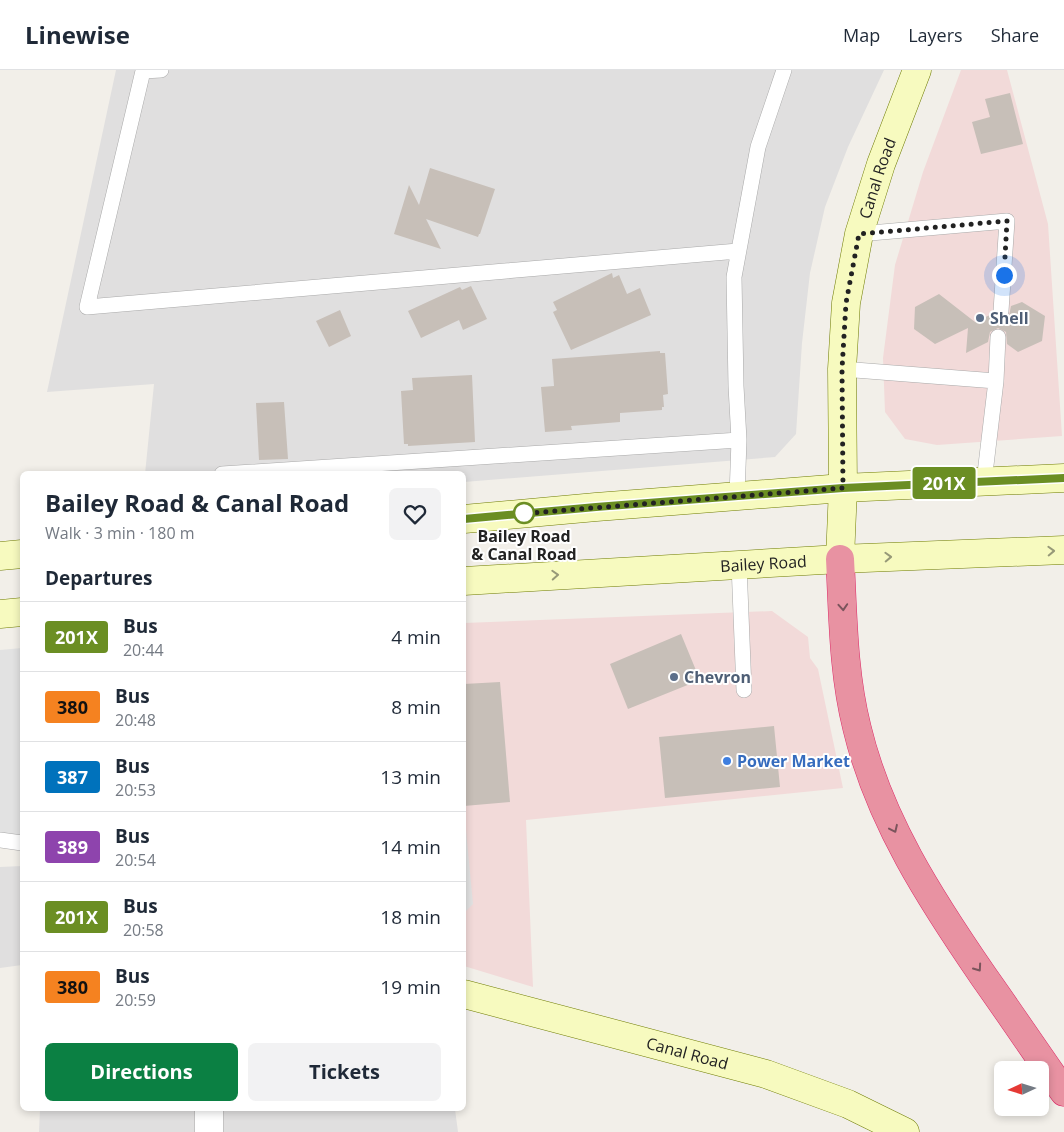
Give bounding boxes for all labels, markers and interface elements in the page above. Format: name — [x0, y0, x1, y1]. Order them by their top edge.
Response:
text: Linewise — [25, 18, 130, 51]
text: Map — [843, 23, 880, 47]
text: Layers — [908, 23, 963, 47]
text: Share — [991, 23, 1039, 47]
street label: Canal Road — [853, 135, 901, 221]
your location — [992, 263, 1017, 288]
place label: Shell — [990, 307, 1029, 329]
marker: Shell — [974, 312, 986, 324]
line badge: 201X — [909, 467, 979, 499]
text: 201X — [923, 471, 965, 495]
text: Bailey Road & Canal Road — [45, 486, 349, 519]
button: heart — [389, 488, 441, 540]
marker: Bailey Road & Canal Road — [513, 502, 535, 524]
text: Walk · 3 min · 180 m — [45, 522, 195, 544]
place label: Bailey Road & Canal Road — [471, 525, 577, 565]
one-way arrow — [1047, 545, 1055, 556]
street label: Bailey Road — [720, 550, 807, 577]
one-way arrow — [885, 551, 893, 562]
text: Departures — [45, 565, 152, 591]
one-way arrow — [551, 570, 559, 581]
one-way arrow — [837, 604, 848, 612]
text: Bus — [123, 613, 158, 639]
text: 4 min — [391, 624, 441, 650]
text: 201X — [55, 625, 98, 649]
text: 20:44 — [123, 639, 164, 661]
place label: Chevron — [684, 666, 751, 688]
marker: Chevron — [668, 671, 680, 683]
text: Bus — [115, 683, 150, 709]
text: 8 min — [391, 694, 441, 720]
text: 380 — [57, 695, 88, 719]
text: 20:48 — [115, 709, 156, 731]
place label: Power Market — [737, 750, 850, 772]
text: Bus — [115, 753, 150, 779]
marker: Power Market — [721, 755, 733, 767]
text: 13 min — [380, 764, 441, 790]
text: 387 — [57, 765, 88, 789]
text: 20:53 — [115, 779, 156, 801]
text: Bus — [115, 823, 150, 849]
one-way arrow — [888, 824, 898, 833]
text: 14 min — [380, 834, 441, 860]
text: 389 — [57, 835, 88, 859]
text: 20:54 — [115, 849, 156, 871]
text: Bus — [123, 893, 158, 919]
text: 18 min — [380, 904, 441, 930]
text: 201X — [55, 905, 98, 929]
text: 20:58 — [123, 919, 164, 941]
one-way arrow — [972, 962, 981, 971]
text: Bus — [115, 963, 150, 989]
text: 19 min — [380, 974, 441, 1000]
text: 380 — [57, 975, 88, 999]
text: 20:59 — [115, 989, 156, 1011]
street label: Canal Road — [644, 1032, 731, 1075]
button: Directions — [45, 1043, 238, 1101]
button: Tickets — [248, 1043, 441, 1101]
north arrow — [994, 1061, 1049, 1116]
map controls — [994, 1061, 1049, 1116]

